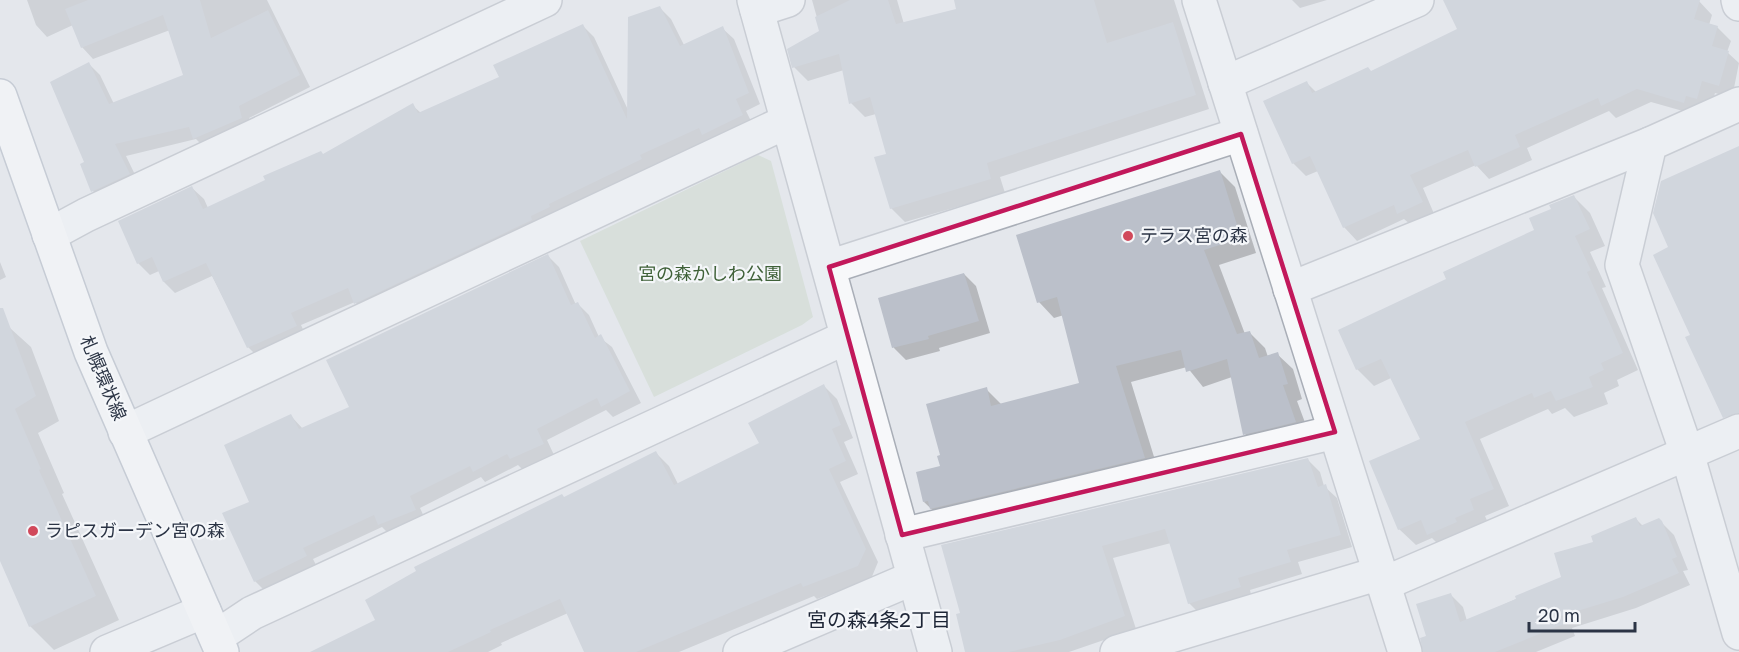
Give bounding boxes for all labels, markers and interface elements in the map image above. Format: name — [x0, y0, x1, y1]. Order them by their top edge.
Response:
place label: テラス宮の森 — [1140, 224, 1248, 246]
marker: テラス宮の森 — [1121, 229, 1135, 243]
park label: 宮の森かしわ公園 — [638, 262, 782, 284]
street label: 札幌環状線 — [76, 332, 132, 423]
place label: ラピスガーデン宮の森 — [45, 519, 225, 541]
marker: ラピスガーデン宮の森 — [26, 524, 40, 538]
scale bar — [1529, 595, 1636, 633]
text: 20 m — [1538, 604, 1580, 626]
district label: 宮の森4条2丁目 — [807, 607, 951, 631]

